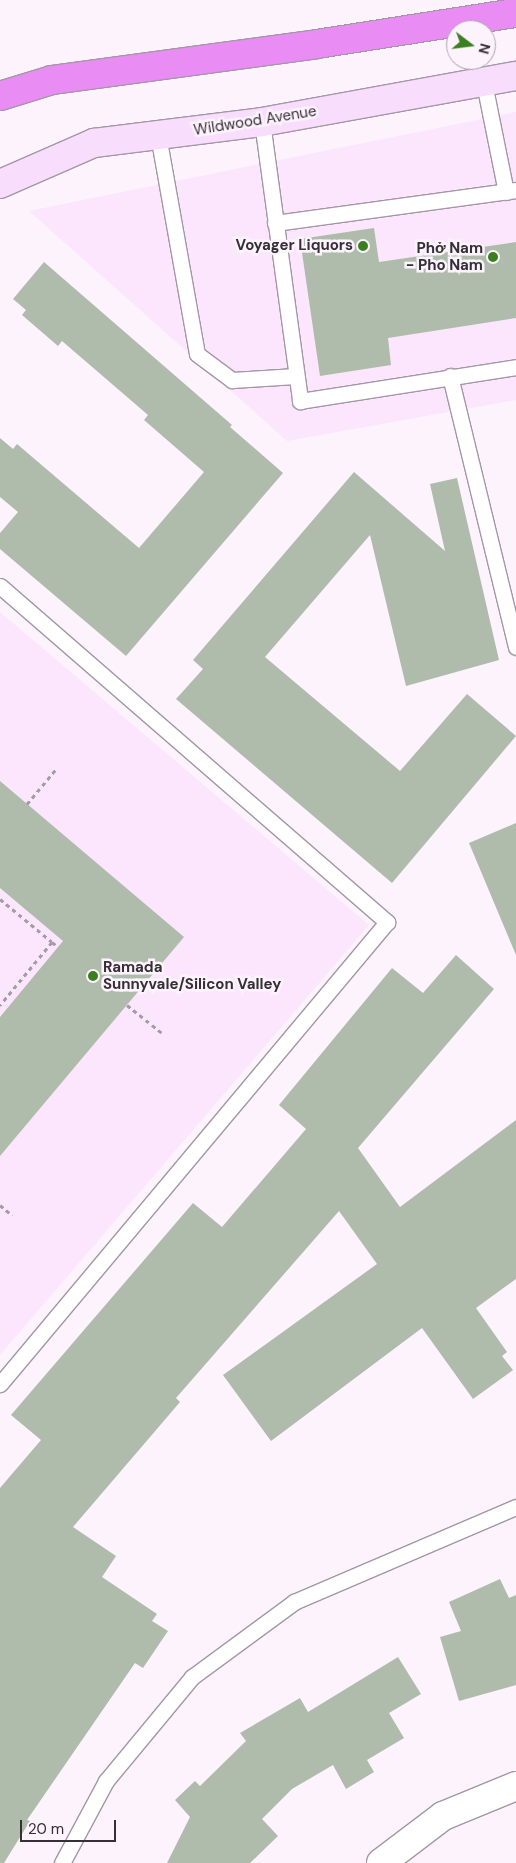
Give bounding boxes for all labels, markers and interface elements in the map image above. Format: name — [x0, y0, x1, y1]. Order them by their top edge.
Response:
north arrow — [446, 20, 496, 70]
text: N — [475, 41, 495, 56]
street label: Wildwood Avenue — [192, 102, 318, 140]
place label: Voyager Liquors — [235, 237, 353, 255]
place label: Phở Nam - Pho Nam — [406, 239, 483, 274]
marker: Voyager Liquors — [357, 240, 369, 252]
marker: Phở Nam - Pho Nam — [487, 251, 499, 263]
place label: Ramada Sunnyvale/Silicon Valley — [103, 958, 281, 993]
marker: Ramada Sunnyvale/Silicon Valley — [87, 970, 99, 982]
scale bar — [22, 1810, 119, 1842]
text: 20 m — [28, 1819, 64, 1839]

